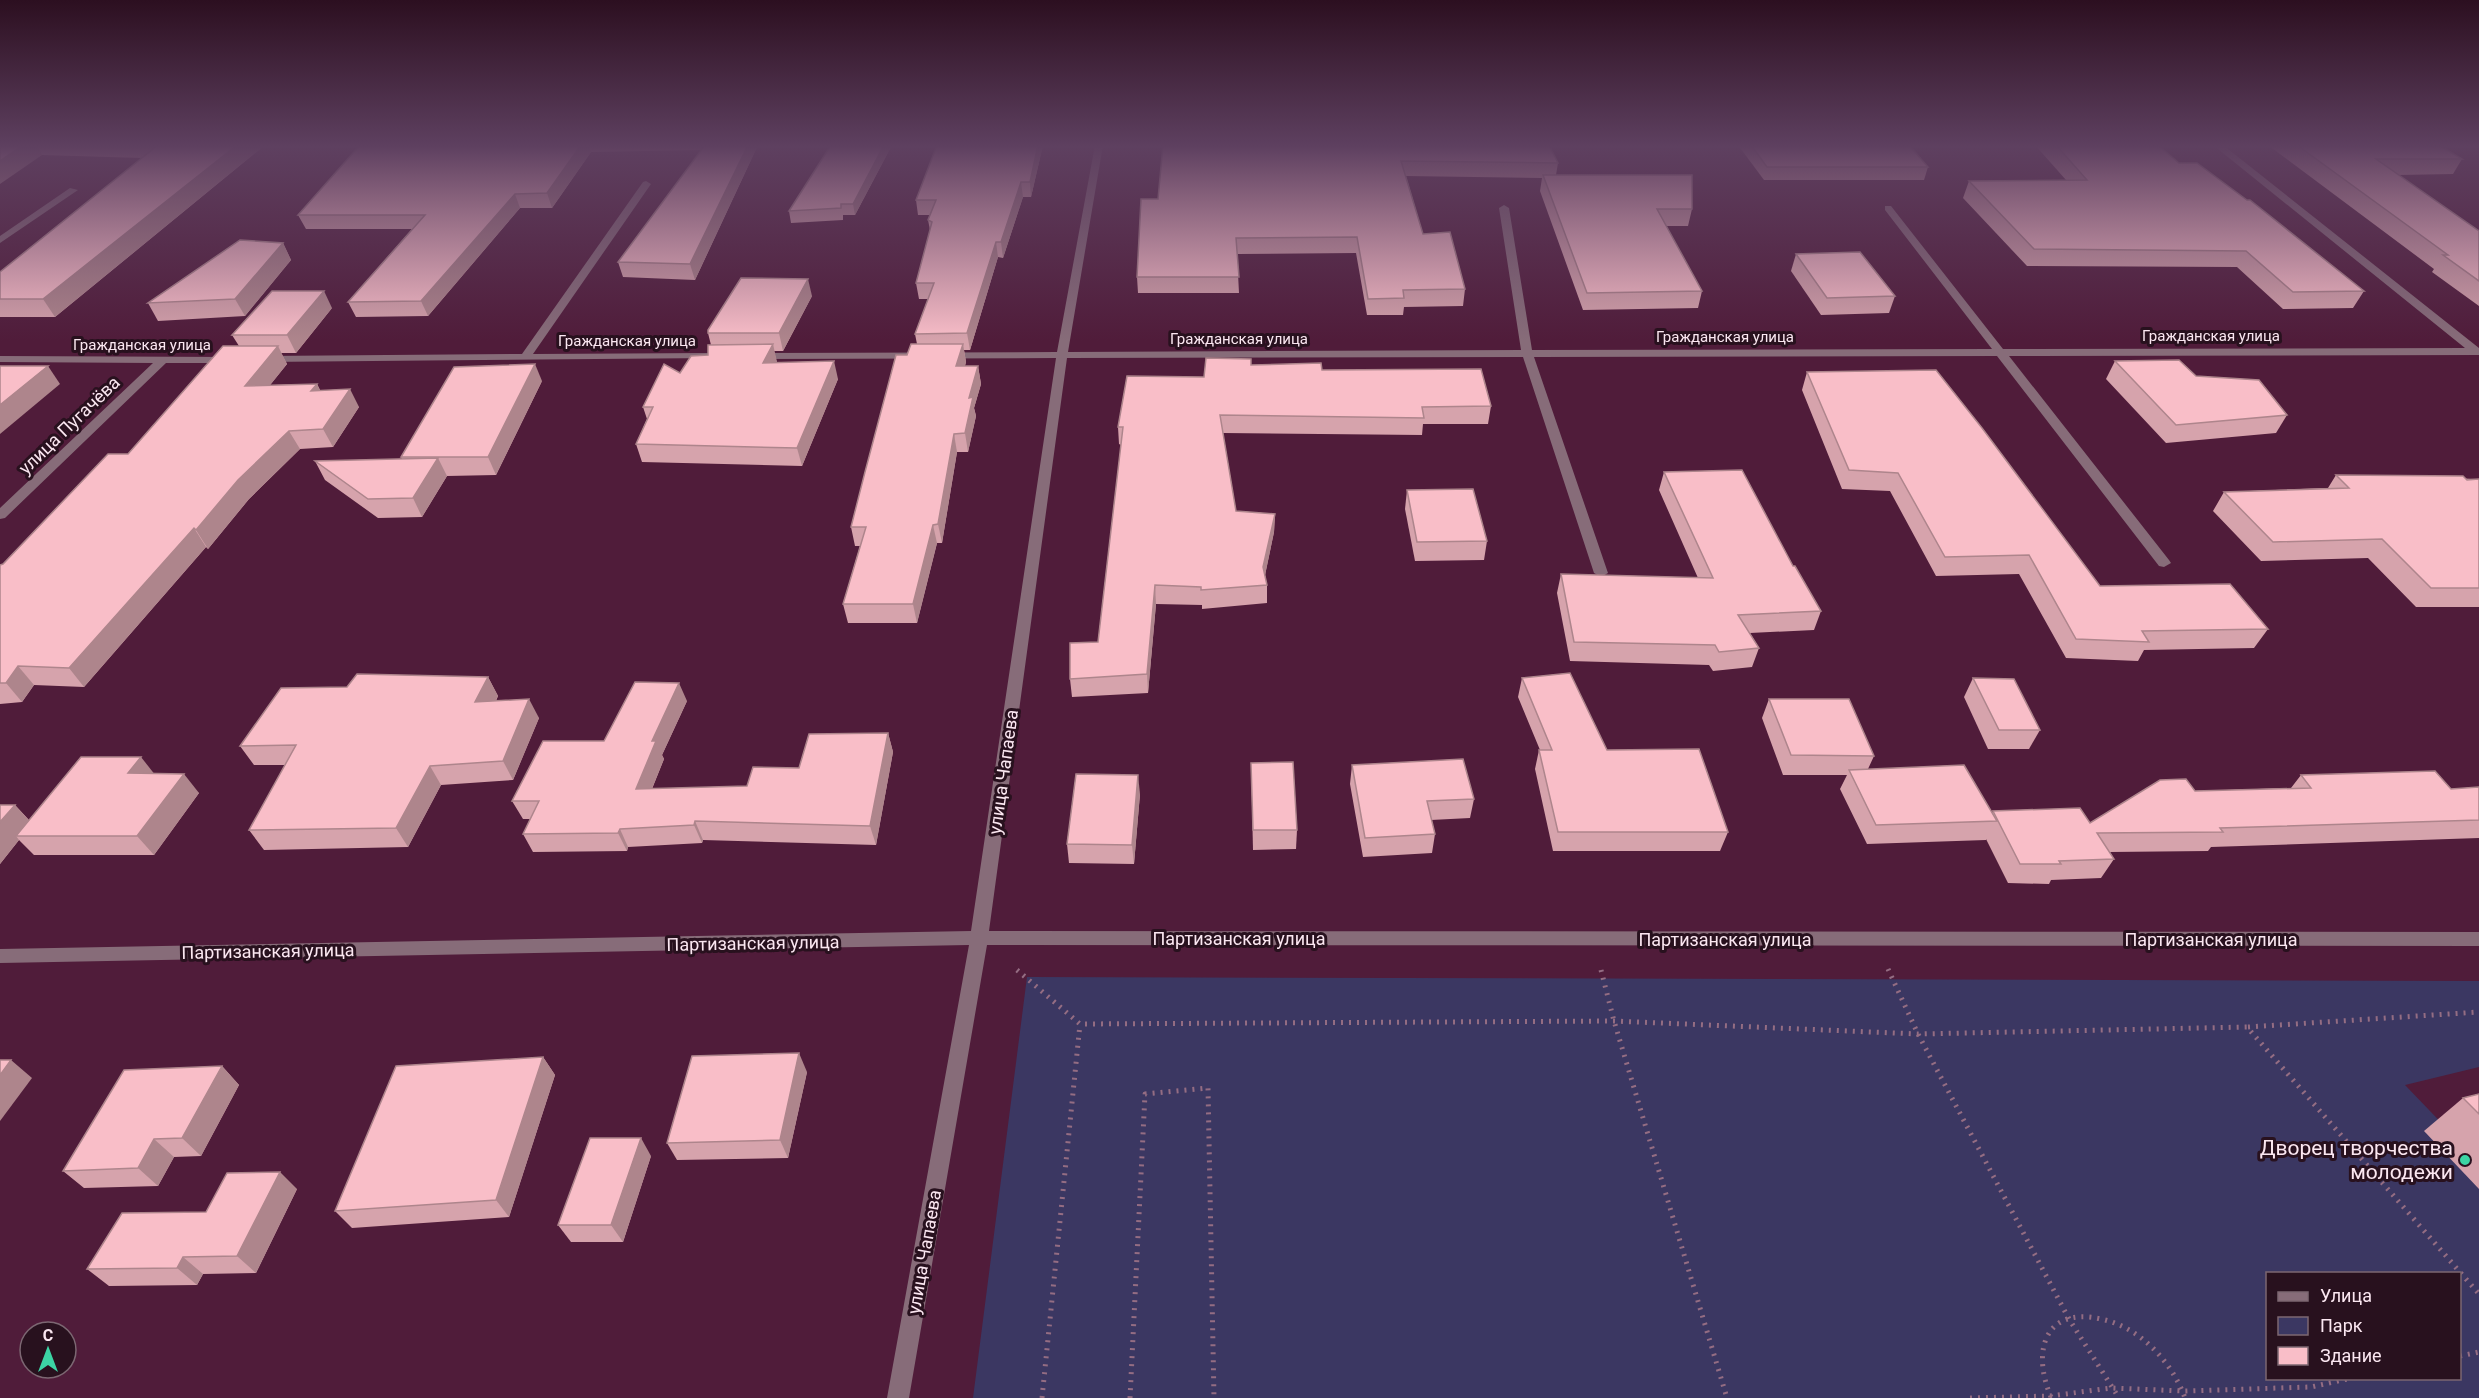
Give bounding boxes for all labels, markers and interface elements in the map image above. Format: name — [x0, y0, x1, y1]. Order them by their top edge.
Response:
street label: Гражданская улица — [2142, 327, 2280, 345]
street label: Гражданская улица — [1656, 328, 1794, 346]
street label: Гражданская улица — [1170, 330, 1308, 348]
street label: Гражданская улица — [558, 332, 696, 350]
street label: Гражданская улица — [73, 336, 211, 354]
street label: улица Пугачёва — [14, 372, 124, 478]
street label: улица Чапаева — [984, 708, 1022, 836]
street label: Партизанская улица — [1152, 928, 1326, 949]
street label: Партизанская улица — [1638, 929, 1812, 950]
street label: Партизанская улица — [2124, 929, 2298, 950]
street label: Партизанская улица — [666, 931, 840, 955]
street label: Партизанская улица — [181, 939, 355, 963]
place label: Дворец творчества молодежи — [2260, 1136, 2453, 1184]
marker: Дворец творчества молодежи — [2458, 1153, 2472, 1167]
street label: улица Чапаева — [903, 1188, 945, 1316]
legend — [2266, 1272, 2461, 1380]
text: Улица — [2320, 1285, 2372, 1306]
text: Парк — [2320, 1315, 2363, 1336]
north arrow — [18, 1320, 78, 1380]
text: С — [43, 1326, 53, 1345]
text: Здание — [2320, 1345, 2382, 1366]

